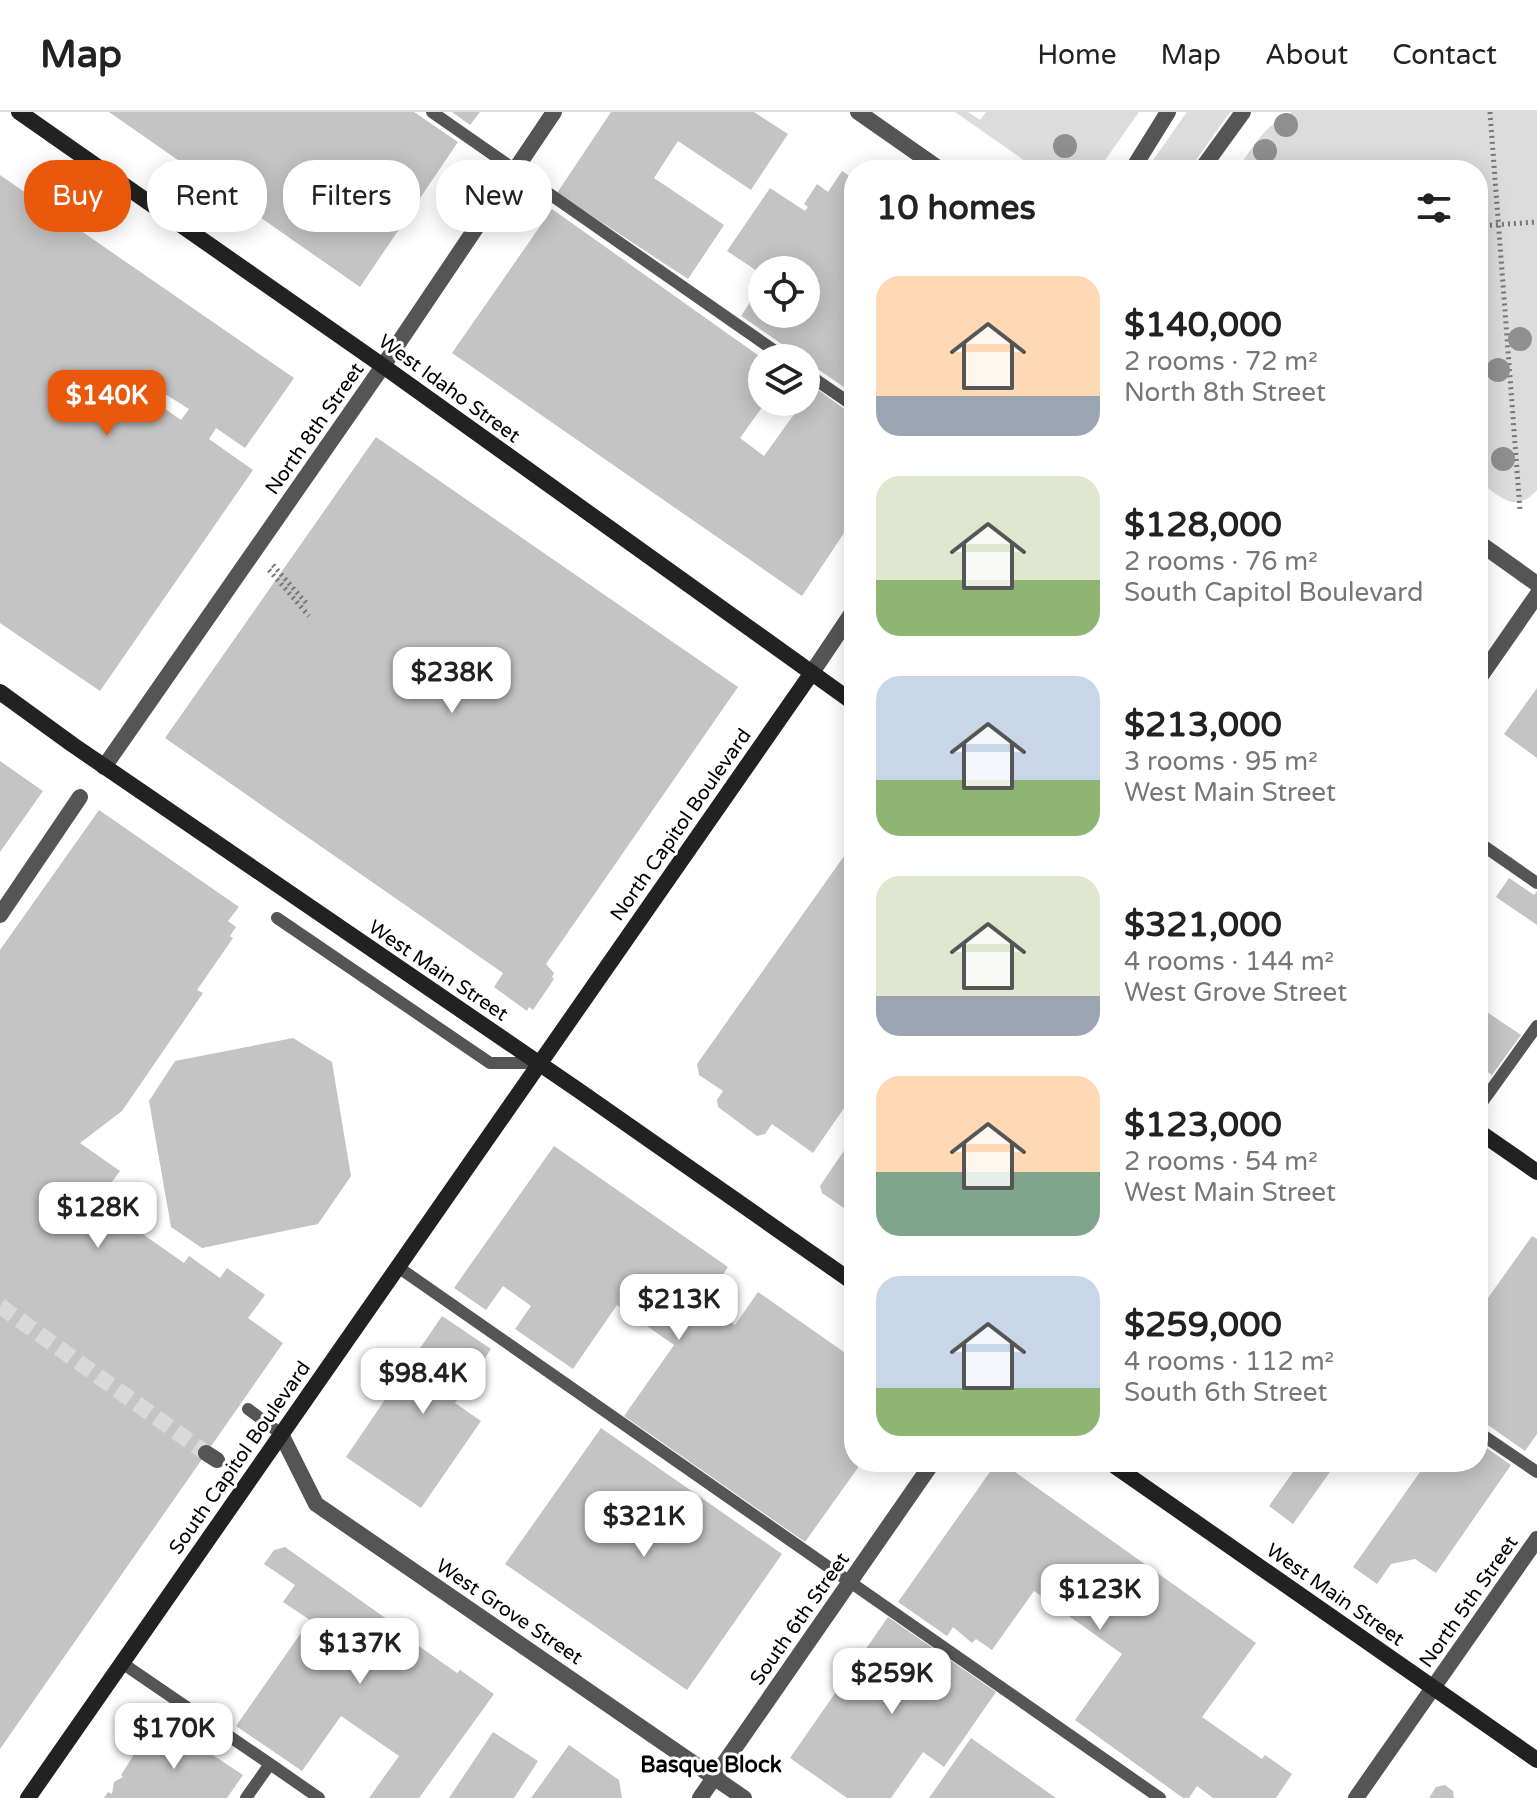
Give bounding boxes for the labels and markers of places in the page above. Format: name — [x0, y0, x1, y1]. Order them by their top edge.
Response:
pin: $140K — [51, 370, 163, 438]
pin: $238K — [396, 647, 508, 715]
pin: $128K — [42, 1182, 154, 1250]
pin: $213K — [623, 1274, 735, 1342]
pin: $98.4K — [358, 1348, 488, 1416]
pin: $321K — [588, 1491, 700, 1559]
pin: $123K — [1044, 1564, 1156, 1632]
pin: $137K — [304, 1618, 416, 1686]
pin: $259K — [836, 1648, 948, 1716]
pin: $170K — [118, 1703, 230, 1771]

